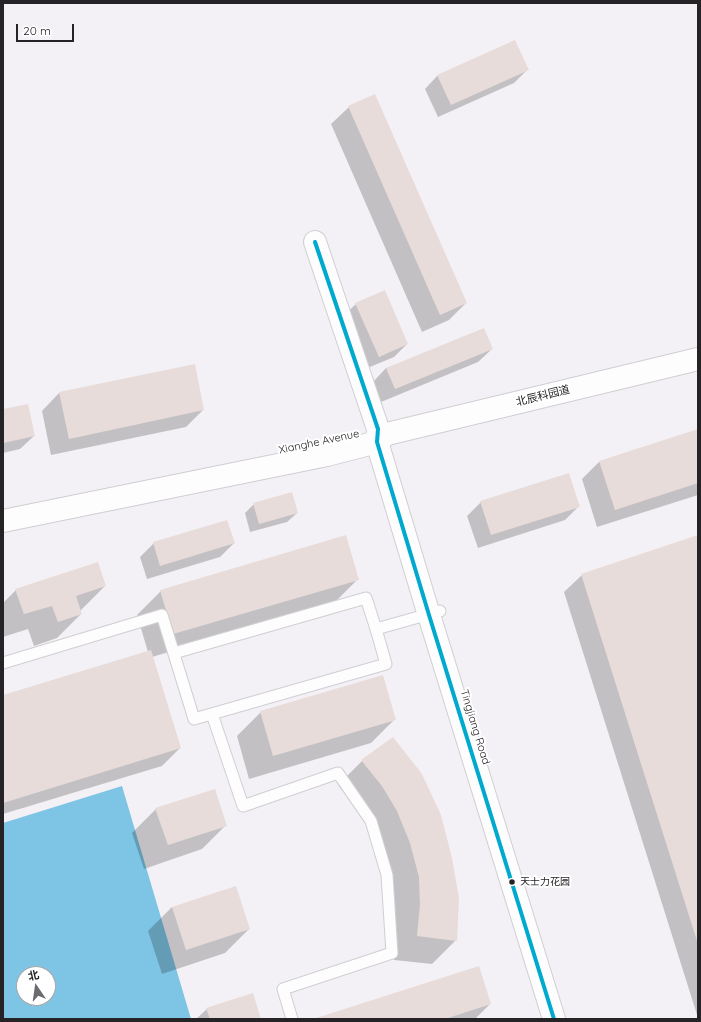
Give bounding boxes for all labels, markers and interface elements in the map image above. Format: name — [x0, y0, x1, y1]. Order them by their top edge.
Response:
scale bar — [18, 16, 76, 42]
text: 20 m — [23, 23, 51, 38]
street label: 北辰科园道 — [515, 383, 571, 409]
street label: Xianghe Avenue — [278, 427, 360, 457]
street label: Tingjiang Road — [457, 688, 493, 766]
place label: 天士力花园 — [520, 876, 570, 888]
marker: 天士力花园 — [507, 877, 517, 887]
north arrow — [16, 966, 56, 1006]
text: 北 — [27, 967, 40, 983]

